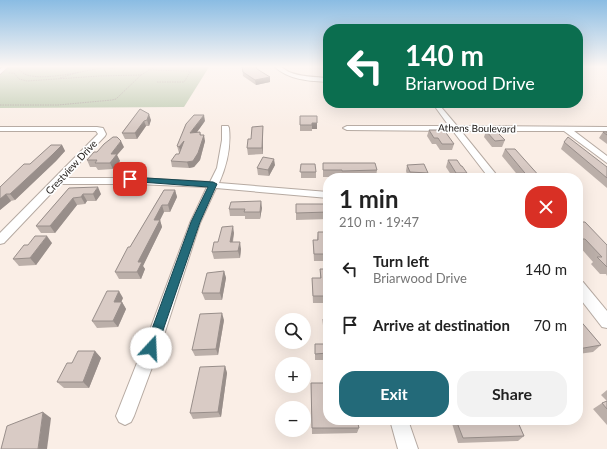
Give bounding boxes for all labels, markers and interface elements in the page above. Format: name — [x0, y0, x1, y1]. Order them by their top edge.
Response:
text: 140 m — [405, 38, 484, 72]
icon: left — [339, 40, 391, 92]
text: Briarwood Drive — [405, 72, 535, 94]
street label: Athens Boulevard — [438, 121, 516, 135]
street label: Crestview Drive — [43, 137, 99, 197]
pin — [113, 162, 147, 196]
icon: arrive — [119, 168, 141, 190]
text: 1 min — [339, 184, 399, 213]
button: close — [525, 186, 567, 228]
text: 210 m · 19:47 — [339, 214, 419, 230]
text: Turn left — [373, 252, 429, 270]
icon: left — [339, 258, 361, 280]
text: 140 m — [525, 260, 567, 278]
text: Briarwood Drive — [373, 270, 467, 286]
map controls — [275, 313, 311, 437]
button: search — [275, 313, 311, 349]
icon: arrive — [339, 314, 361, 336]
text: Arrive at destination — [373, 316, 510, 334]
text: 70 m — [533, 316, 567, 334]
position arrow — [130, 327, 172, 369]
button: + — [275, 357, 311, 393]
button: Exit — [339, 371, 449, 417]
button: Share — [457, 371, 567, 417]
button: − — [275, 401, 311, 437]

